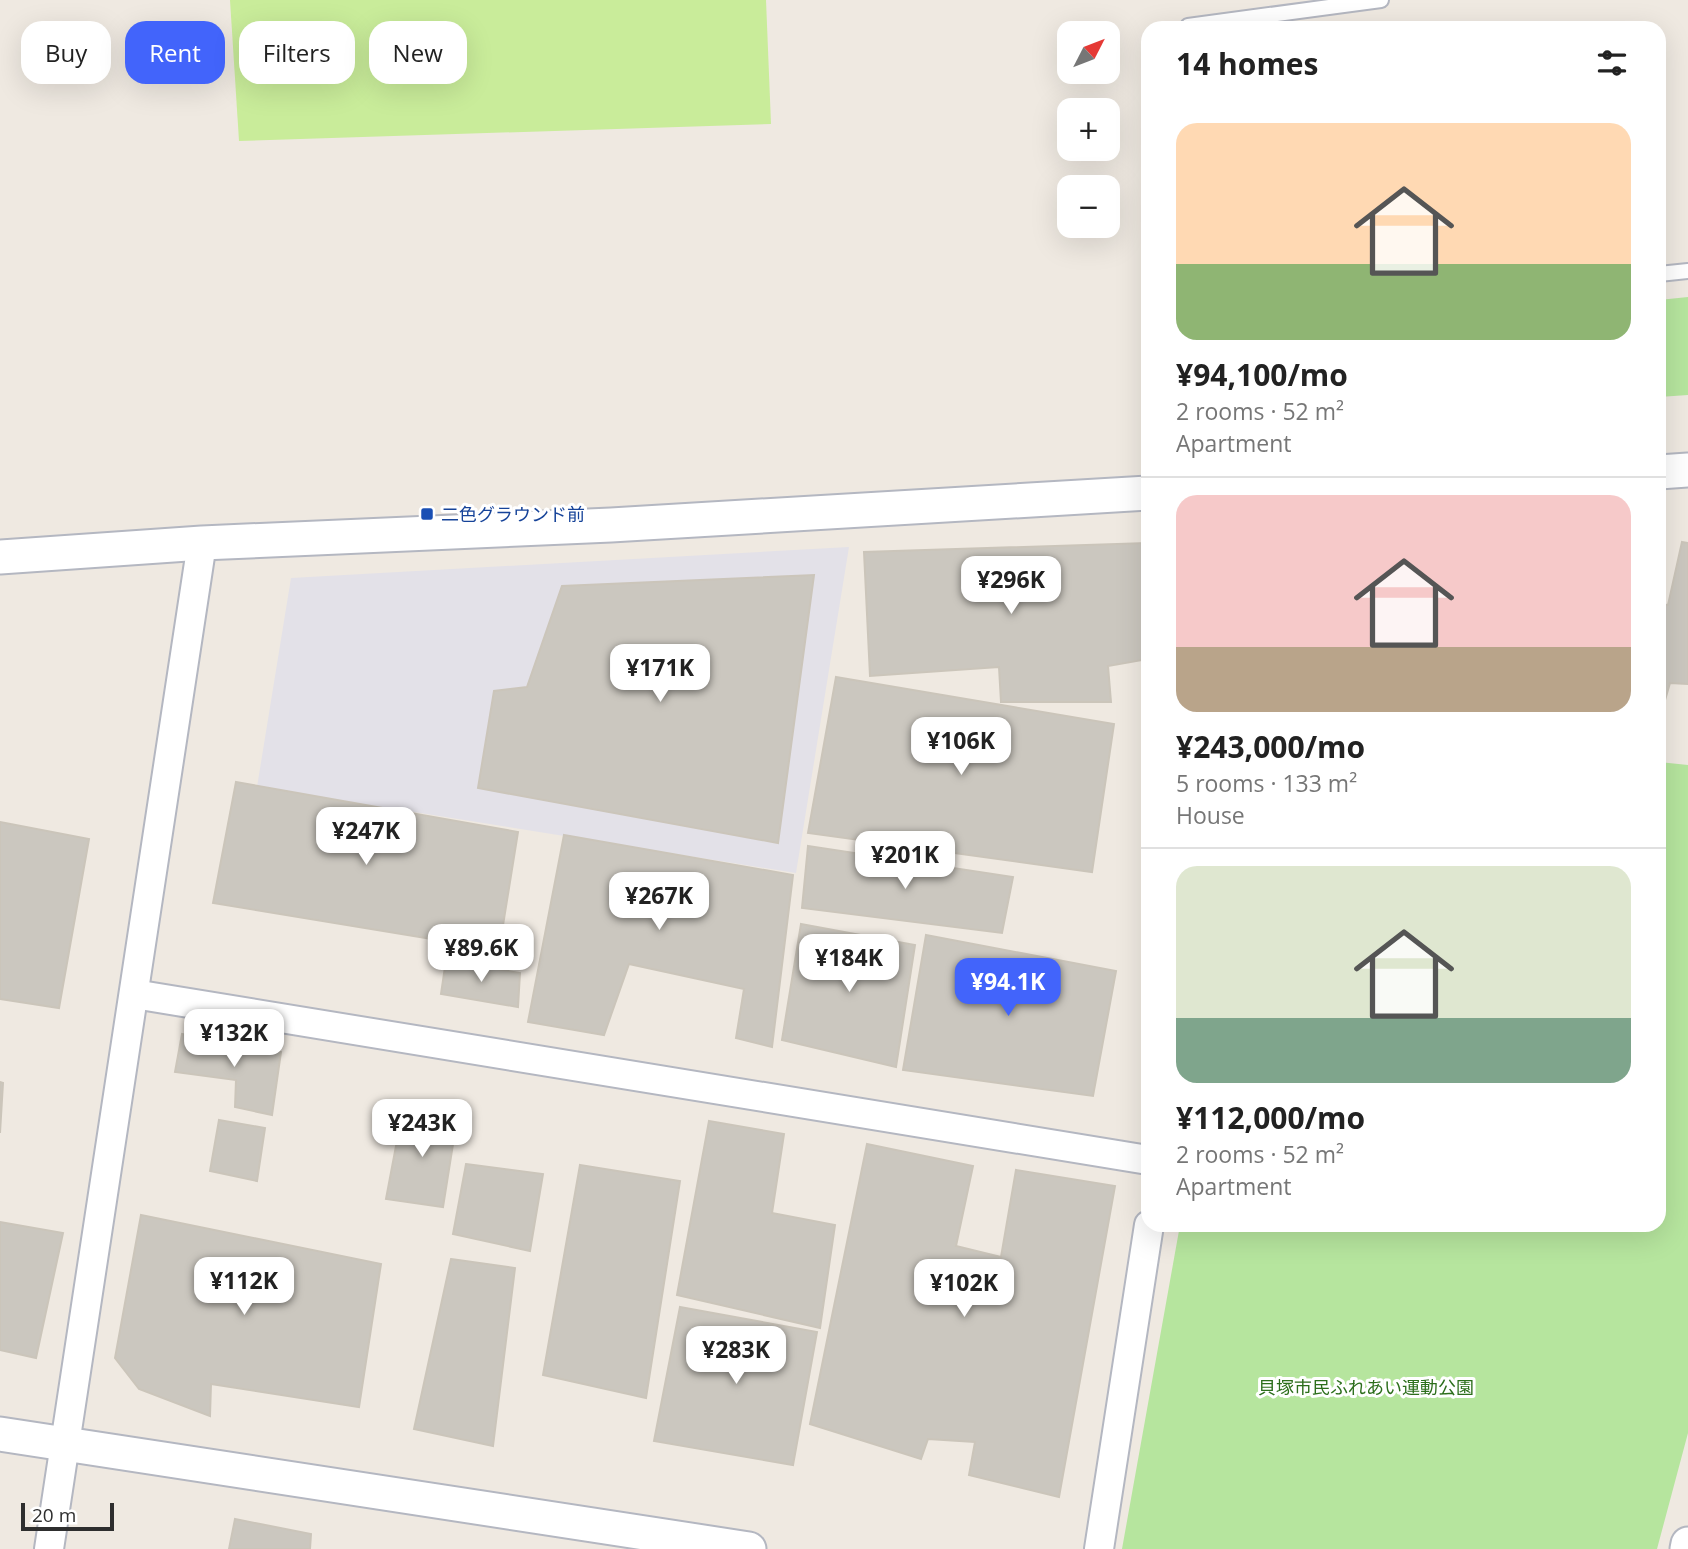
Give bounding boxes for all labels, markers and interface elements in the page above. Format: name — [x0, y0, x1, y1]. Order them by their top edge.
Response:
chip: Buy — [21, 21, 111, 84]
chip: Rent — [125, 21, 225, 84]
chip: Filters — [239, 21, 355, 84]
chip: New — [369, 21, 467, 84]
north arrow — [1057, 21, 1120, 84]
map controls — [1057, 21, 1120, 238]
text: 14 homes — [1176, 43, 1319, 84]
icon: filters — [1593, 44, 1631, 82]
button: + — [1057, 98, 1120, 161]
icon: home — [1341, 168, 1467, 294]
button: − — [1057, 175, 1120, 238]
text: ¥94,100/mo — [1176, 354, 1348, 395]
text: 2 rooms · 52 m² — [1176, 395, 1344, 427]
text: Apartment — [1176, 427, 1292, 459]
place label: 二色グラウンド前 — [441, 502, 585, 526]
marker: 二色グラウンド前 — [419, 506, 435, 522]
icon: home — [1341, 540, 1467, 666]
pin: ¥296K — [962, 556, 1060, 616]
text: ¥296K — [977, 563, 1045, 595]
pin: ¥171K — [611, 644, 709, 704]
text: ¥171K — [626, 651, 694, 683]
pin: ¥106K — [912, 718, 1010, 777]
text: ¥106K — [927, 724, 995, 756]
text: ¥243,000/mo — [1176, 726, 1365, 767]
text: 5 rooms · 133 m² — [1176, 767, 1357, 799]
text: House — [1176, 799, 1245, 831]
pin: ¥247K — [317, 808, 415, 867]
text: ¥247K — [332, 814, 400, 846]
pin: ¥201K — [856, 832, 954, 891]
text: ¥201K — [871, 838, 939, 870]
pin: ¥267K — [610, 872, 708, 932]
text: ¥267K — [625, 879, 693, 911]
icon: home — [1341, 911, 1467, 1037]
pin: ¥89.6K — [424, 925, 538, 984]
text: ¥89.6K — [444, 931, 518, 963]
pin: ¥184K — [800, 934, 898, 994]
text: ¥184K — [815, 941, 883, 973]
pin: ¥94.1K — [951, 958, 1065, 1018]
text: ¥94.1K — [971, 965, 1045, 997]
pin: ¥132K — [185, 1010, 283, 1069]
text: ¥132K — [200, 1016, 268, 1048]
text: ¥112,000/mo — [1176, 1097, 1365, 1138]
pin: ¥243K — [373, 1100, 471, 1159]
text: ¥243K — [388, 1106, 456, 1138]
text: 2 rooms · 52 m² — [1176, 1138, 1344, 1170]
text: Apartment — [1176, 1170, 1292, 1202]
pin: ¥112K — [195, 1258, 293, 1317]
pin: ¥102K — [915, 1260, 1013, 1319]
text: ¥112K — [210, 1264, 278, 1296]
text: ¥102K — [930, 1266, 998, 1298]
pin: ¥283K — [687, 1326, 785, 1386]
text: ¥283K — [702, 1333, 770, 1365]
park label: 貝塚市民ふれあい運動公園 — [1258, 1375, 1474, 1399]
scale bar — [21, 1500, 114, 1532]
text: 20 m — [32, 1502, 76, 1528]

